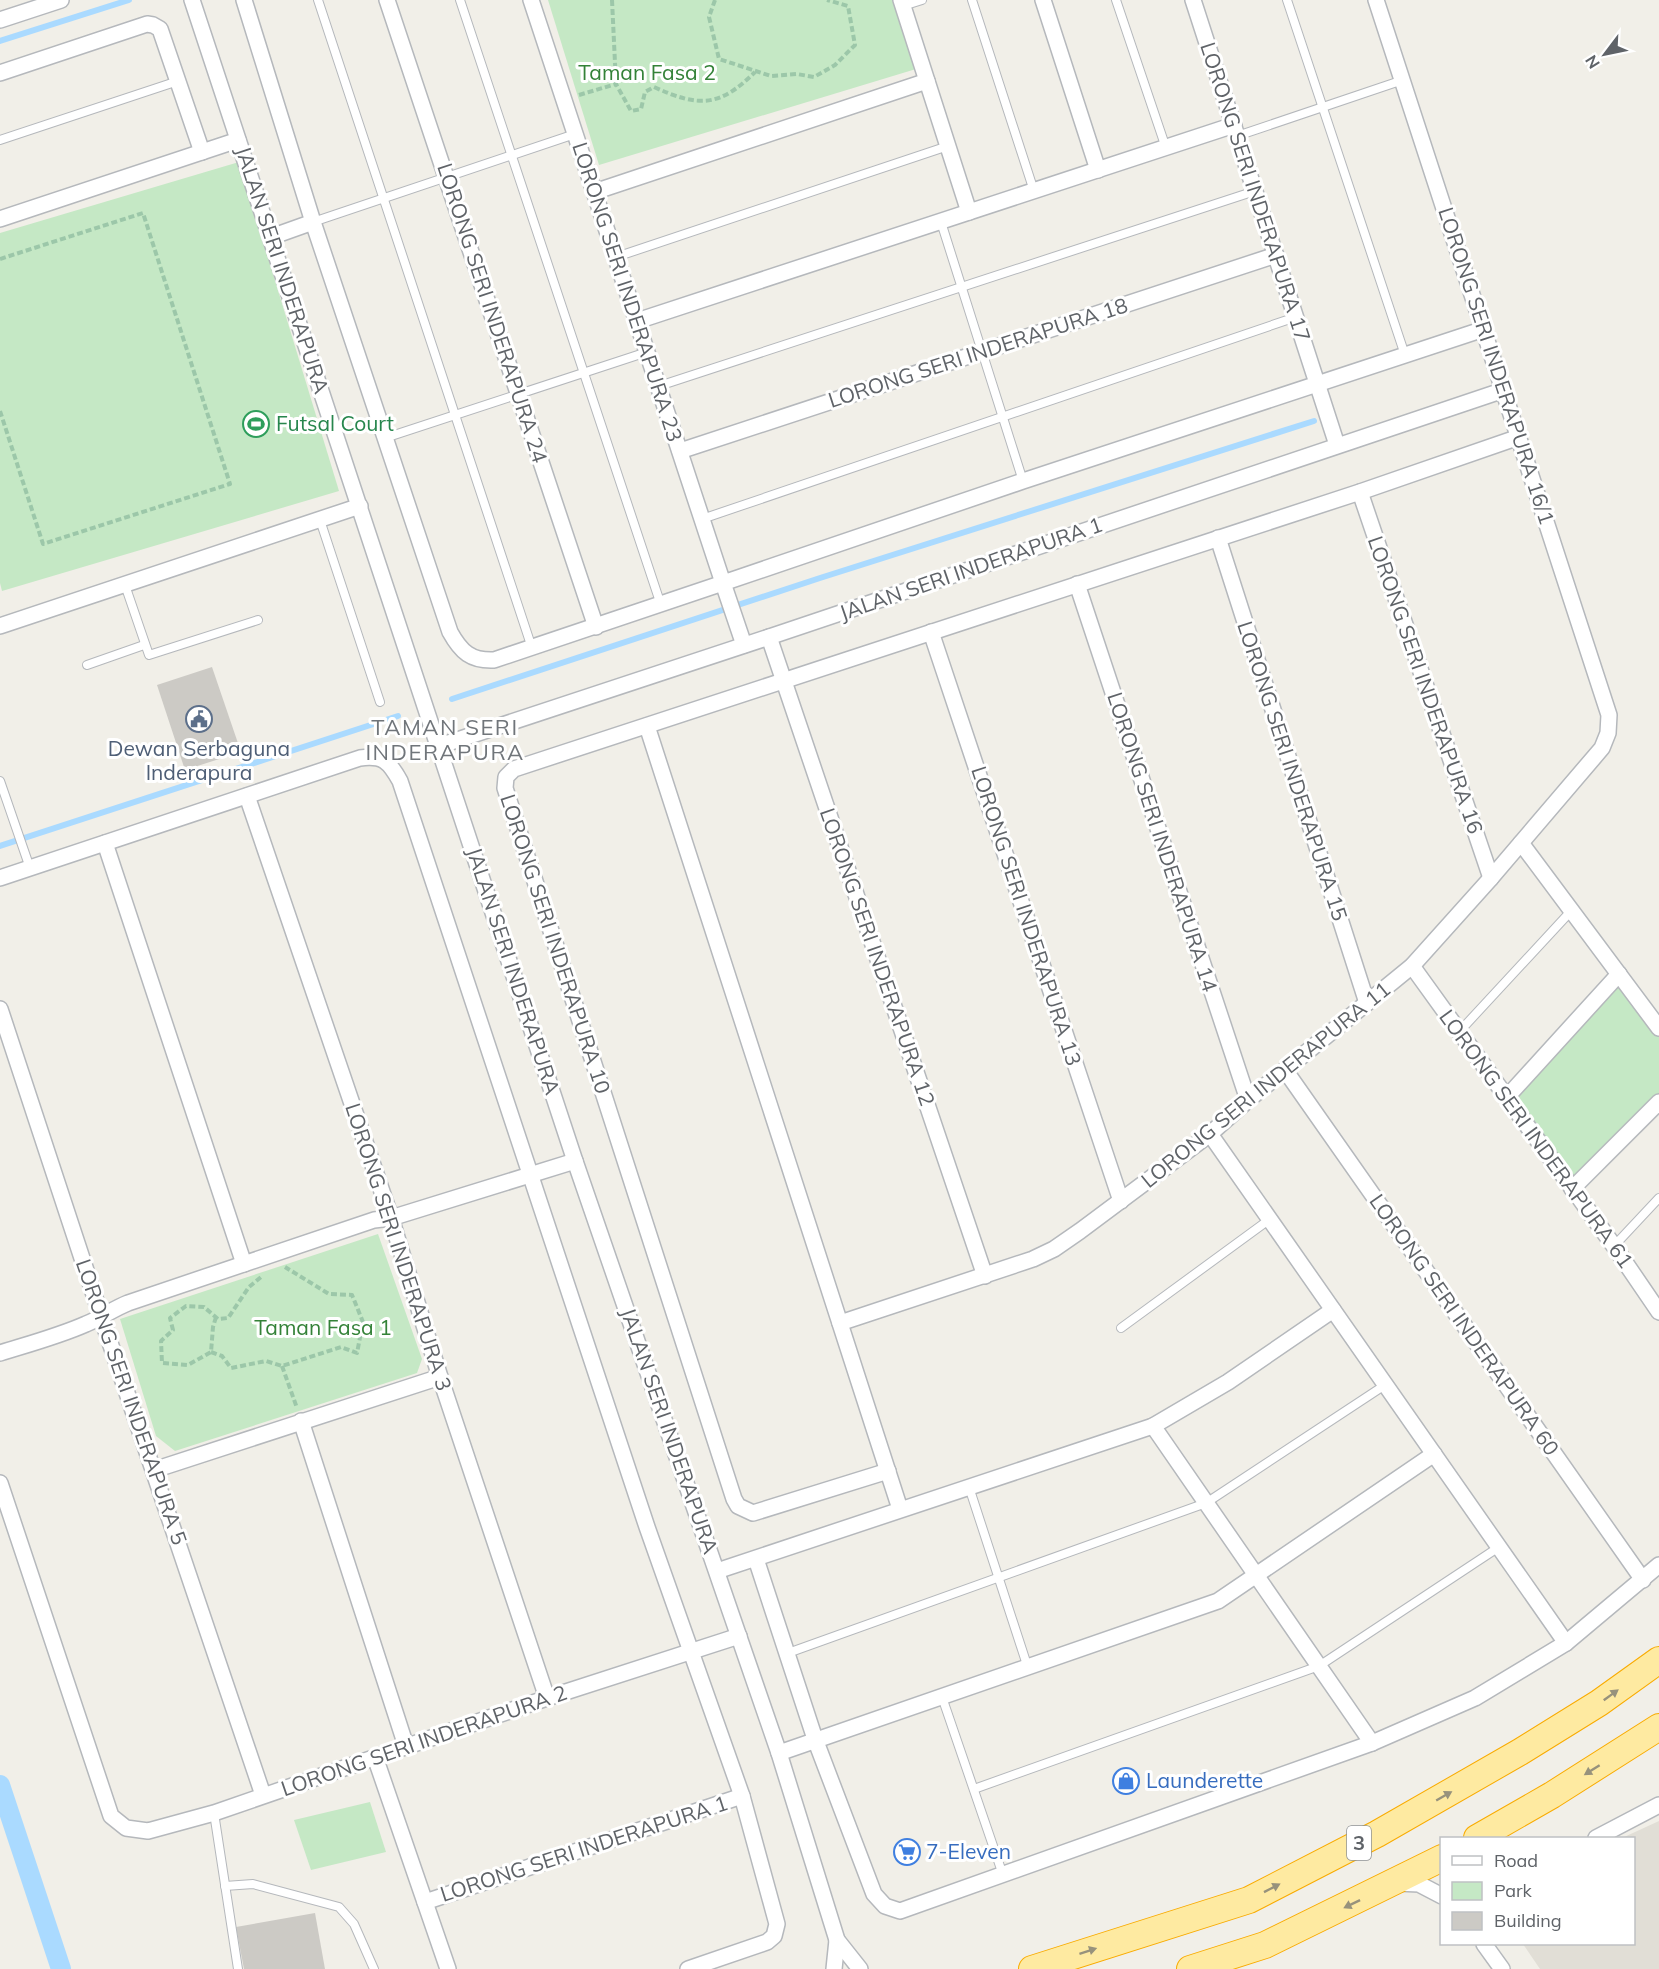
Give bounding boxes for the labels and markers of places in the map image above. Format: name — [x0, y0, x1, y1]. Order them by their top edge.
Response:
sports icon: Futsal Court — [241, 409, 271, 439]
place label: Futsal Court — [276, 410, 394, 436]
public building icon: Dewan Serbaguna Inderapura — [184, 704, 214, 734]
place label: Dewan Serbaguna Inderapura — [108, 735, 290, 785]
shop icon: Launderette — [1111, 1766, 1141, 1796]
place label: Launderette — [1146, 1767, 1263, 1793]
supermarket icon: 7-Eleven — [892, 1837, 922, 1867]
place label: 7-Eleven — [926, 1838, 1011, 1864]

